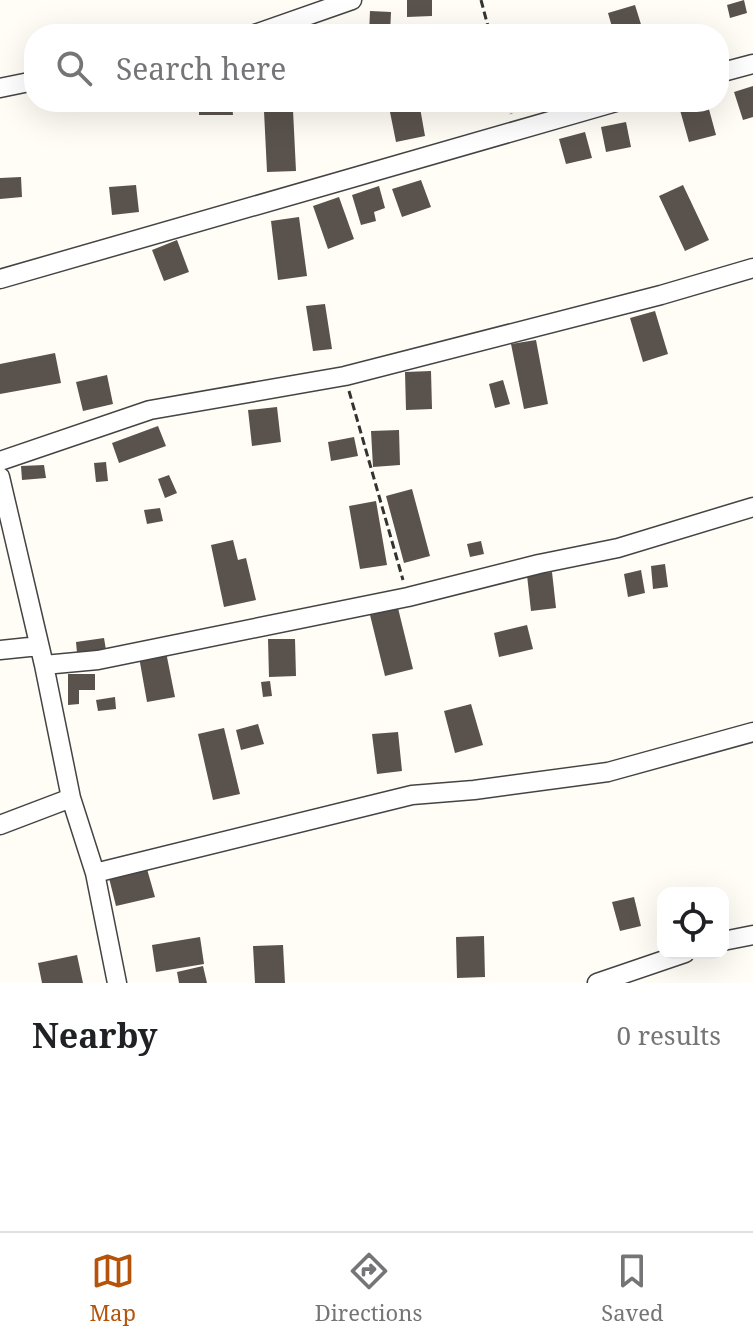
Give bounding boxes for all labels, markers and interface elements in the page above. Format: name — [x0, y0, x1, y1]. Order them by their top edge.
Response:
search box — [24, 24, 729, 112]
icon: search — [52, 46, 96, 90]
text: Search here — [116, 48, 286, 89]
map controls — [657, 887, 729, 959]
button: locate — [657, 887, 729, 959]
text: Nearby — [32, 1012, 158, 1058]
text: 0 results — [616, 1017, 721, 1053]
tab: Map — [89, 1249, 136, 1327]
tab: Directions — [315, 1249, 422, 1327]
tab: Saved — [601, 1249, 664, 1327]

